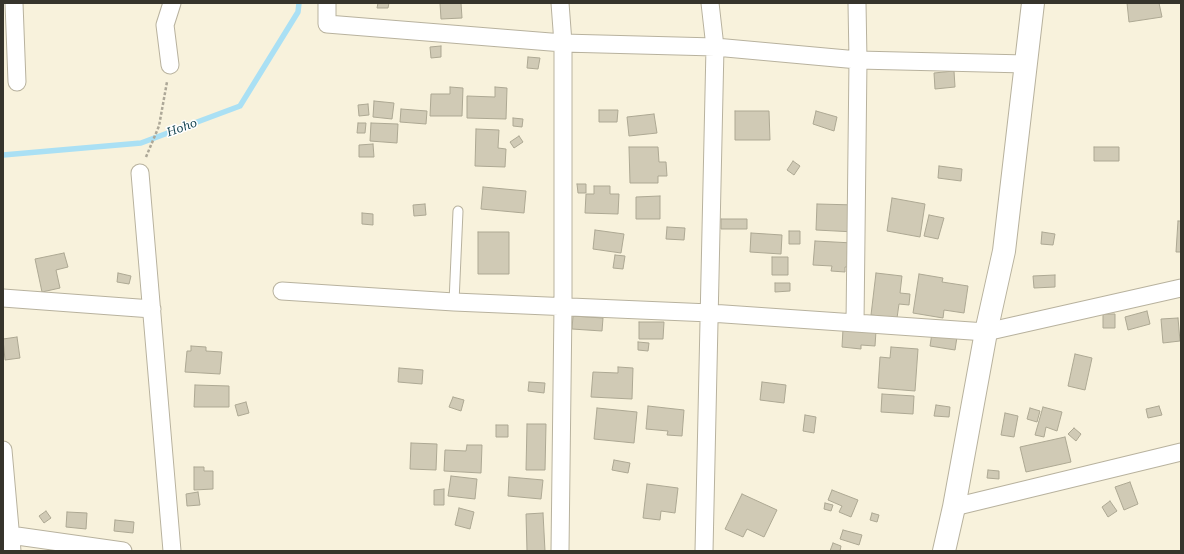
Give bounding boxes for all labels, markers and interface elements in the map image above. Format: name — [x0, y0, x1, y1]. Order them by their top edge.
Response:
water label: Hoho — [165, 116, 199, 140]

